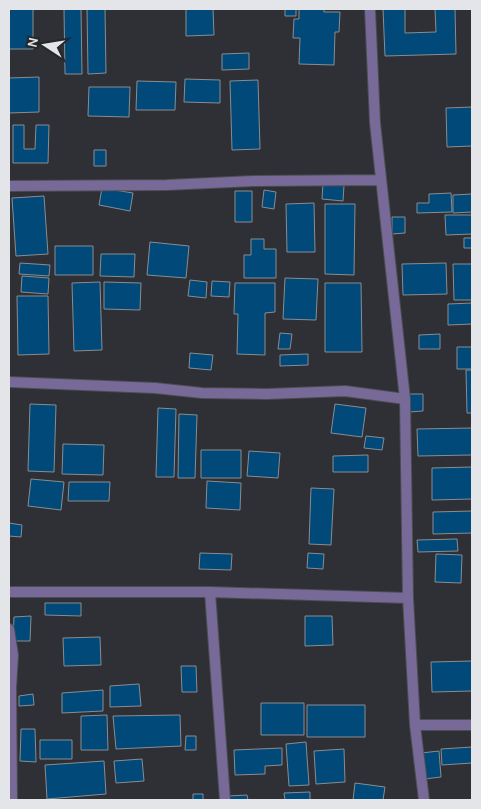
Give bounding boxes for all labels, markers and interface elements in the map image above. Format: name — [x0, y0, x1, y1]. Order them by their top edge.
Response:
north arrow — [20, 20, 70, 70]
text: N — [23, 36, 42, 49]

